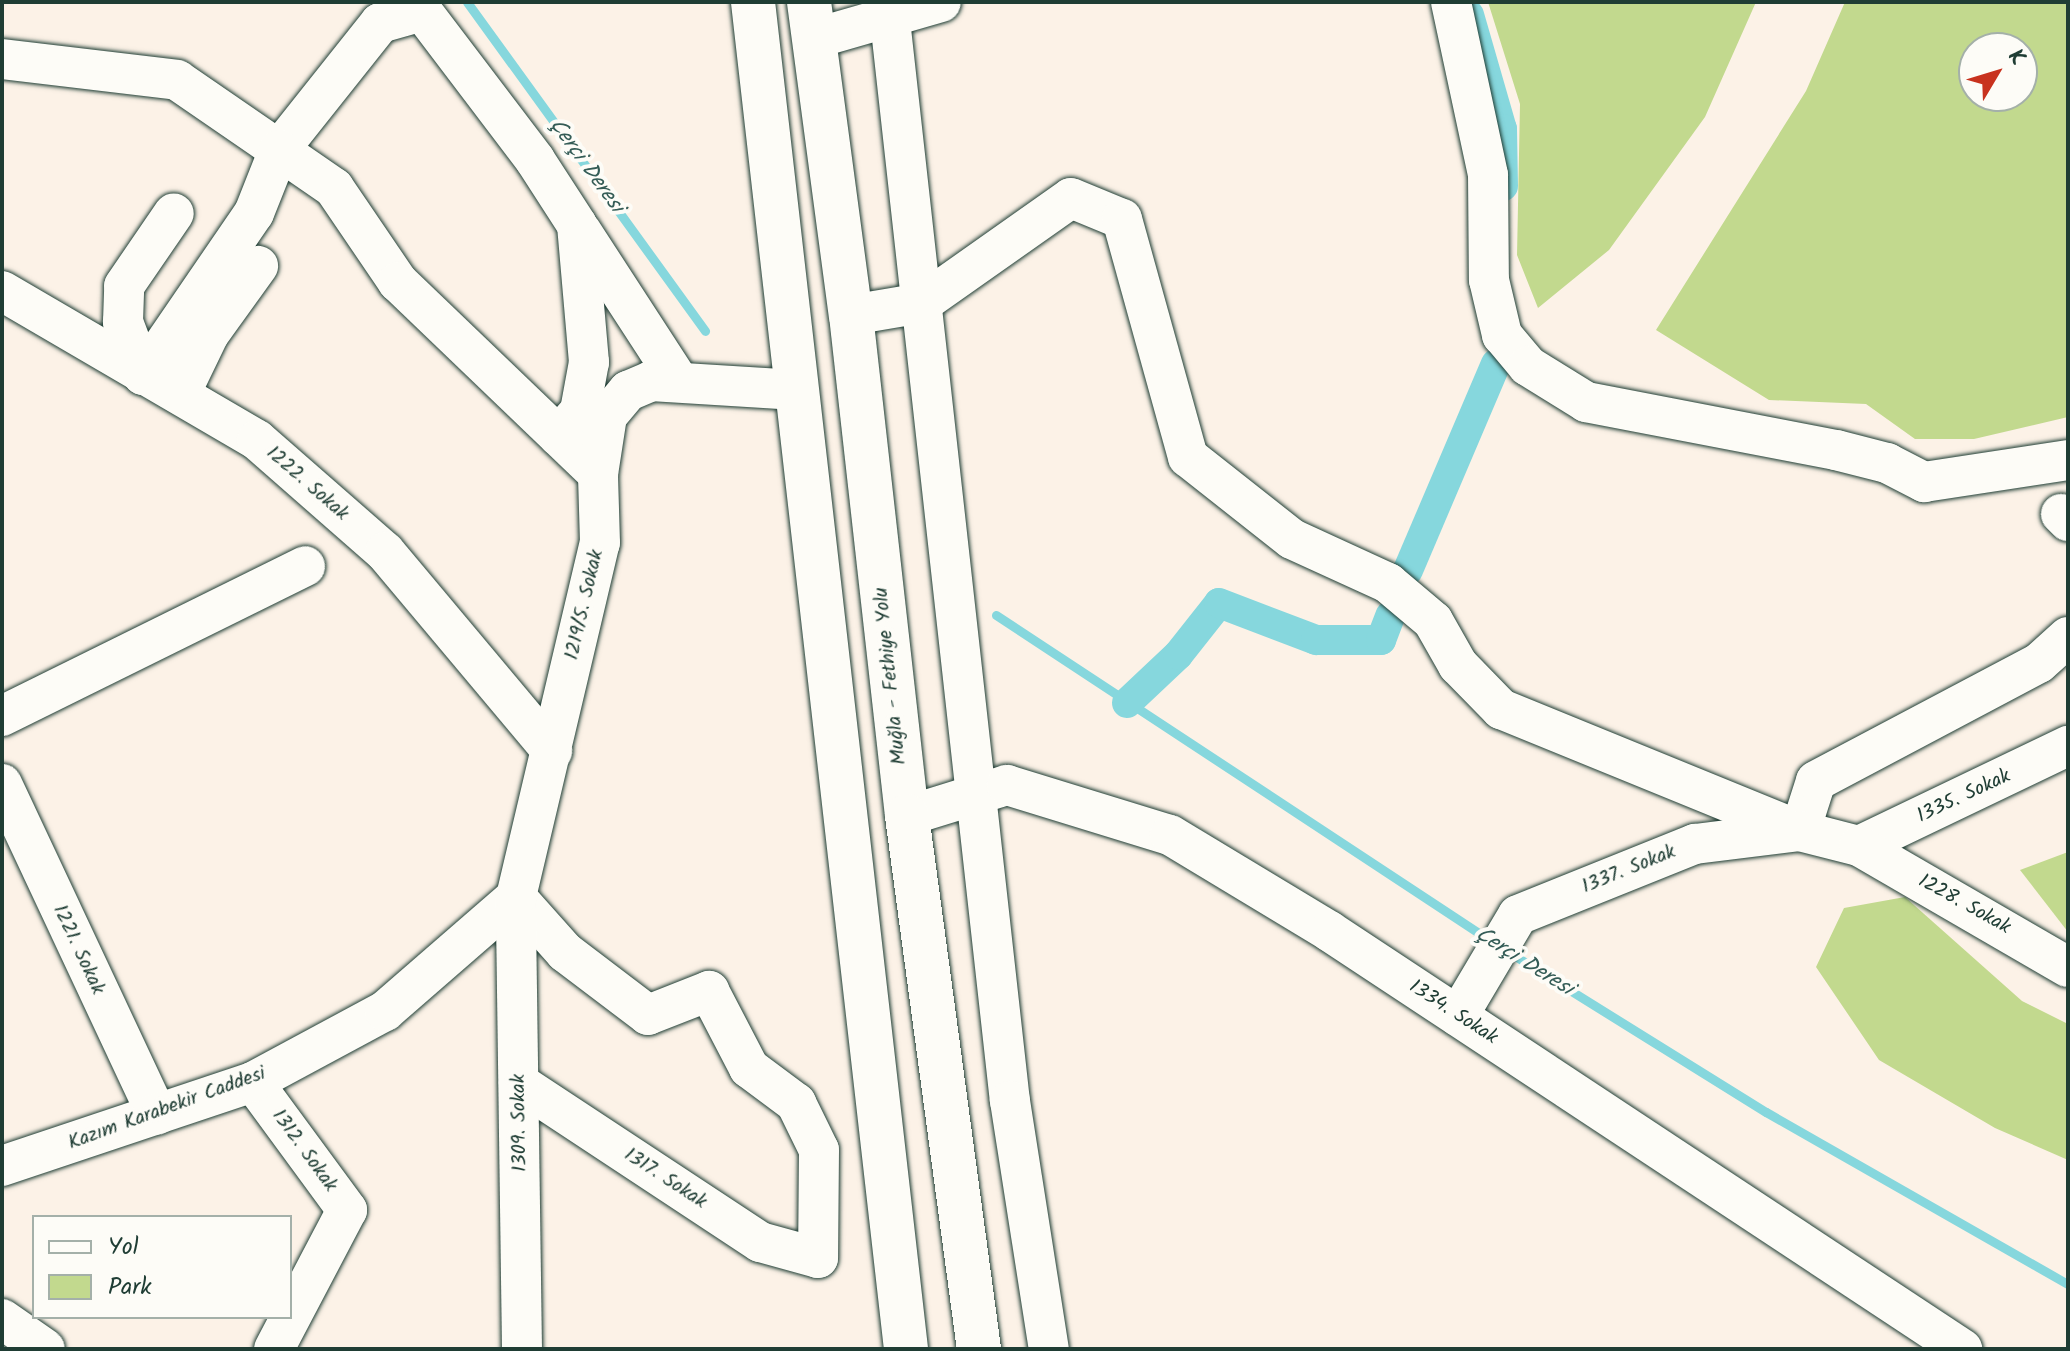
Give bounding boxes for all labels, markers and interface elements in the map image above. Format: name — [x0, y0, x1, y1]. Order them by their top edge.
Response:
north arrow — [1958, 32, 2038, 112]
text: K — [1998, 42, 2034, 74]
water label: Çerçi Deresi — [543, 114, 629, 218]
street label: 1222. Sokak — [261, 442, 353, 526]
street label: 1219/5. Sokak — [561, 548, 609, 662]
street label: Muğla - Fethiye Yolu — [870, 586, 912, 766]
street label: 1335. Sokak — [1913, 765, 2015, 829]
street label: 1337. Sokak — [1579, 840, 1679, 900]
street label: 1228. Sokak — [1914, 870, 2014, 940]
street label: 1221. Sokak — [47, 901, 109, 999]
water label: Çerçi Deresi — [1470, 922, 1578, 1002]
street label: 1334. Sokak — [1404, 976, 1502, 1050]
street label: Kazım Karabekir Caddesi — [65, 1062, 269, 1156]
street label: 1309. Sokak — [507, 1074, 533, 1172]
street label: 1312. Sokak — [266, 1105, 342, 1197]
street label: 1317. Sokak — [619, 1143, 711, 1215]
legend — [32, 1215, 292, 1319]
text: Yol — [108, 1228, 139, 1267]
text: Park — [108, 1268, 152, 1307]

